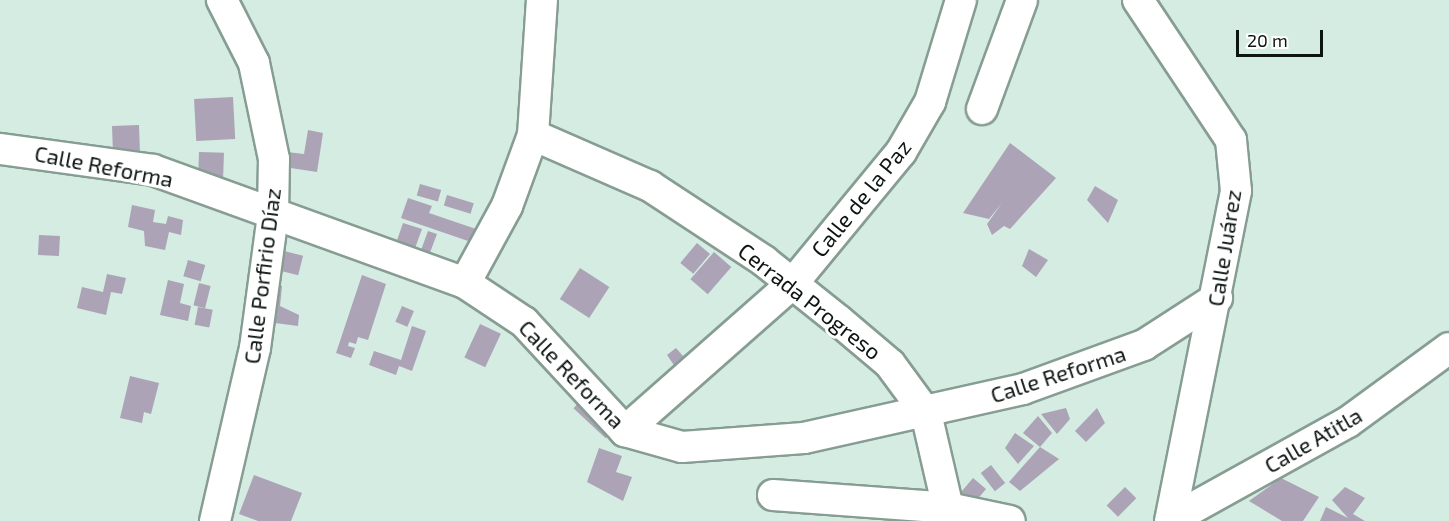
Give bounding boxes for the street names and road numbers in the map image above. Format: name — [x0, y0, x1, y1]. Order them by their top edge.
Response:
street label: Calle de la Paz — [806, 134, 916, 262]
street label: Calle Reforma — [32, 140, 176, 192]
street label: Calle Porfirio Díaz — [238, 187, 286, 365]
street label: Calle Juárez — [1202, 188, 1246, 308]
street label: Cerrada Progreso — [733, 237, 887, 365]
street label: Calle Reforma — [514, 314, 630, 434]
street label: Calle Reforma — [987, 340, 1129, 408]
street label: Calle Atitla — [1259, 401, 1367, 479]

